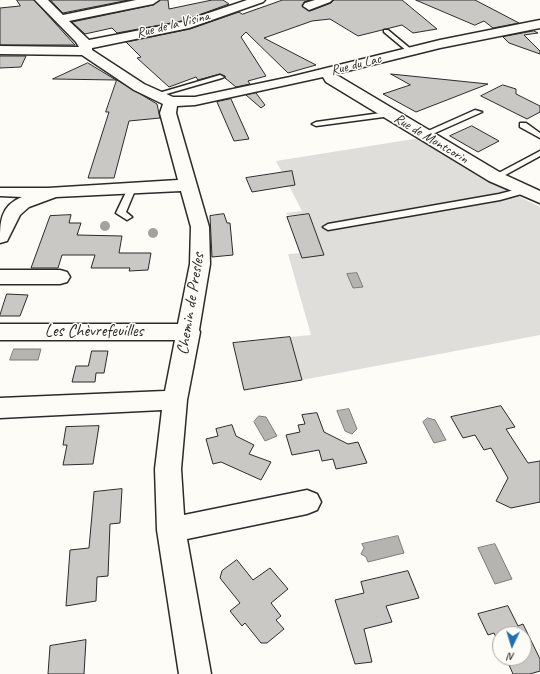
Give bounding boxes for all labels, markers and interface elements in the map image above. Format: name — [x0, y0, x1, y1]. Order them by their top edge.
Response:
street label: Rue de la Visina — [135, 8, 211, 42]
street label: Rue du Lac — [329, 51, 383, 79]
street label: Rue de Montcorin — [391, 110, 471, 168]
street label: Chemin de Presles — [173, 252, 209, 356]
street label: Les Chèvrefeuilles — [45, 322, 143, 342]
north arrow — [492, 626, 532, 666]
text: N — [507, 650, 515, 664]

